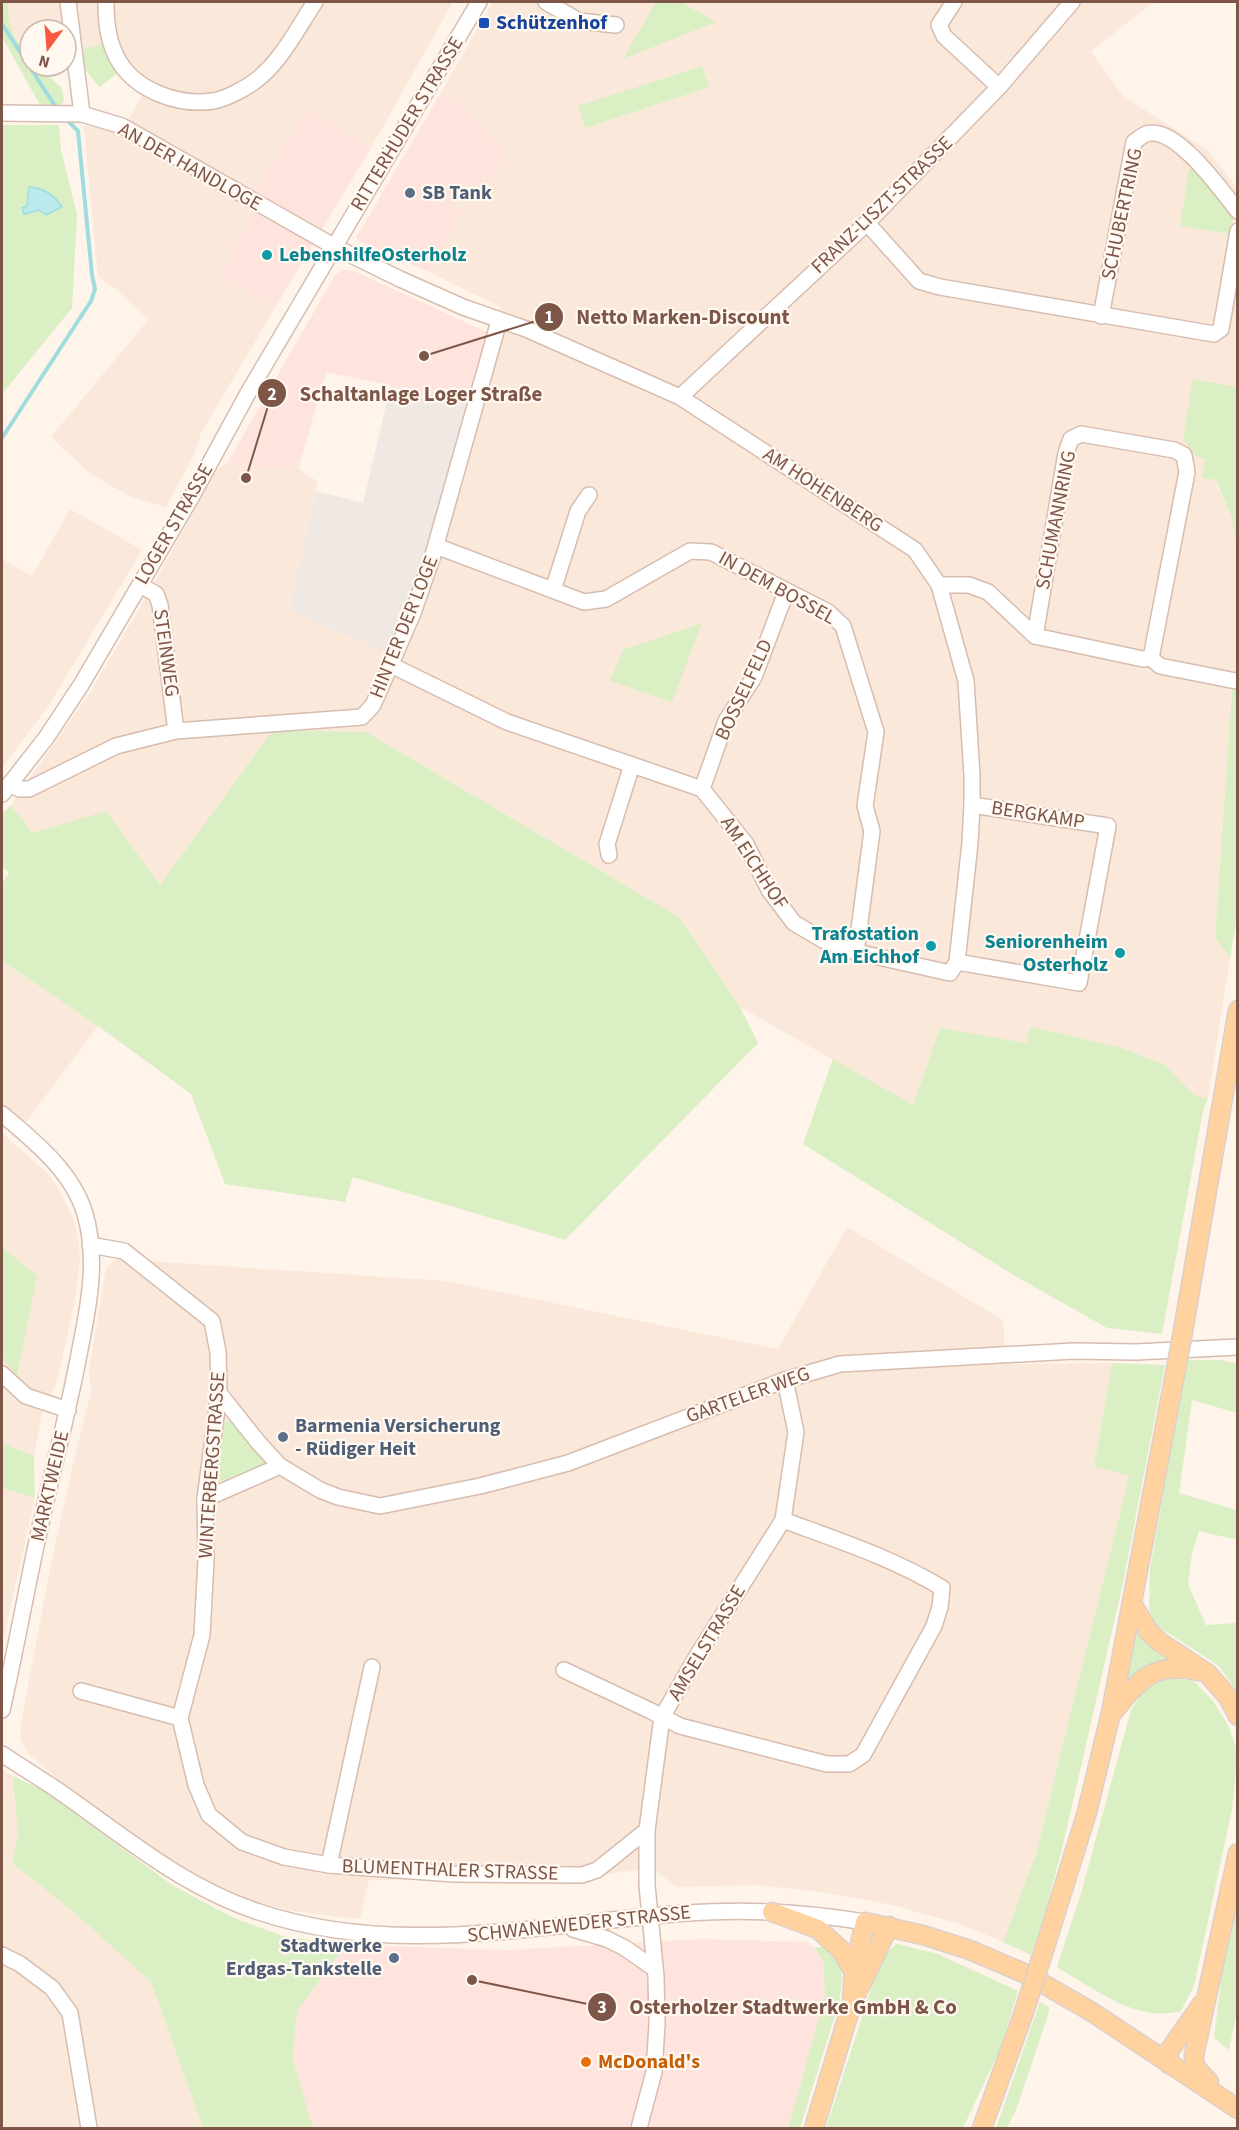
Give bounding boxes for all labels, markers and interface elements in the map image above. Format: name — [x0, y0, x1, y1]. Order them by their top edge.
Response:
place label: Schützenhof — [496, 9, 608, 37]
marker: Schützenhof — [477, 16, 491, 30]
north arrow — [18, 18, 78, 78]
street label: RITTERHUDER STRASSE — [344, 32, 470, 216]
text: N — [36, 49, 52, 73]
street label: AN DER HANDLOGE — [113, 116, 267, 218]
street label: FRANZ-LISZT-STRASSE — [805, 130, 959, 280]
street label: SCHUBERTRING — [1094, 146, 1150, 282]
place label: SB Tank — [422, 179, 492, 207]
marker: SB Tank — [403, 186, 417, 200]
place label: LebenshilfeOsterholz — [279, 241, 466, 269]
marker: LebenshilfeOsterholz — [260, 248, 274, 262]
callout: Netto Marken-Discount — [534, 297, 802, 336]
text: Netto Marken-Discount — [576, 302, 790, 332]
text: 1 — [544, 305, 554, 330]
callout: Schaltanlage Loger Straße — [257, 374, 554, 413]
text: Schaltanlage Loger Straße — [300, 379, 543, 409]
text: 2 — [267, 382, 277, 407]
street label: AM HOHENBERG — [757, 441, 889, 539]
street label: SCHUMANNRING — [1029, 448, 1083, 592]
street label: LOGER STRASSE — [128, 458, 220, 590]
street label: IN DEM BOSSEL — [713, 544, 841, 632]
street label: HINTER DER LOGE — [363, 552, 445, 702]
street label: STEINWEG — [146, 607, 186, 699]
street label: BOSSELFELD — [708, 635, 780, 745]
street label: BERGKAMP — [989, 794, 1087, 836]
street label: AM EICHHOF — [713, 811, 795, 915]
place label: Trafostation Am Eichhof — [812, 920, 920, 971]
place label: Seniorenheim Osterholz — [984, 928, 1108, 979]
marker: Trafostation Am Eichhof — [924, 939, 938, 953]
marker: Seniorenheim Osterholz — [1113, 946, 1127, 960]
street label: GARTELER WEG — [682, 1360, 814, 1430]
street label: WINTERBERGSTRASSE — [191, 1371, 233, 1559]
place label: Barmenia Versicherung - Rüdiger Heit — [295, 1412, 501, 1463]
street label: MARKTWEIDE — [24, 1428, 76, 1544]
marker: Barmenia Versicherung - Rüdiger Heit — [276, 1430, 290, 1444]
street label: AMSELSTRASSE — [661, 1580, 753, 1706]
street label: BLUMENTHALER STRASSE — [341, 1852, 559, 1888]
street label: SCHWANEWEDER STRASSE — [466, 1898, 692, 1950]
place label: Stadtwerke Erdgas-Tankstelle — [226, 1932, 382, 1983]
marker: Stadtwerke Erdgas-Tankstelle — [387, 1951, 401, 1965]
callout: Osterholzer Stadtwerke GmbH & Co — [587, 1988, 969, 2027]
text: Osterholzer Stadtwerke GmbH & Co — [629, 1992, 957, 2022]
text: 3 — [597, 1995, 607, 2020]
place label: McDonald's — [598, 2048, 700, 2076]
marker: McDonald's — [579, 2055, 593, 2069]

